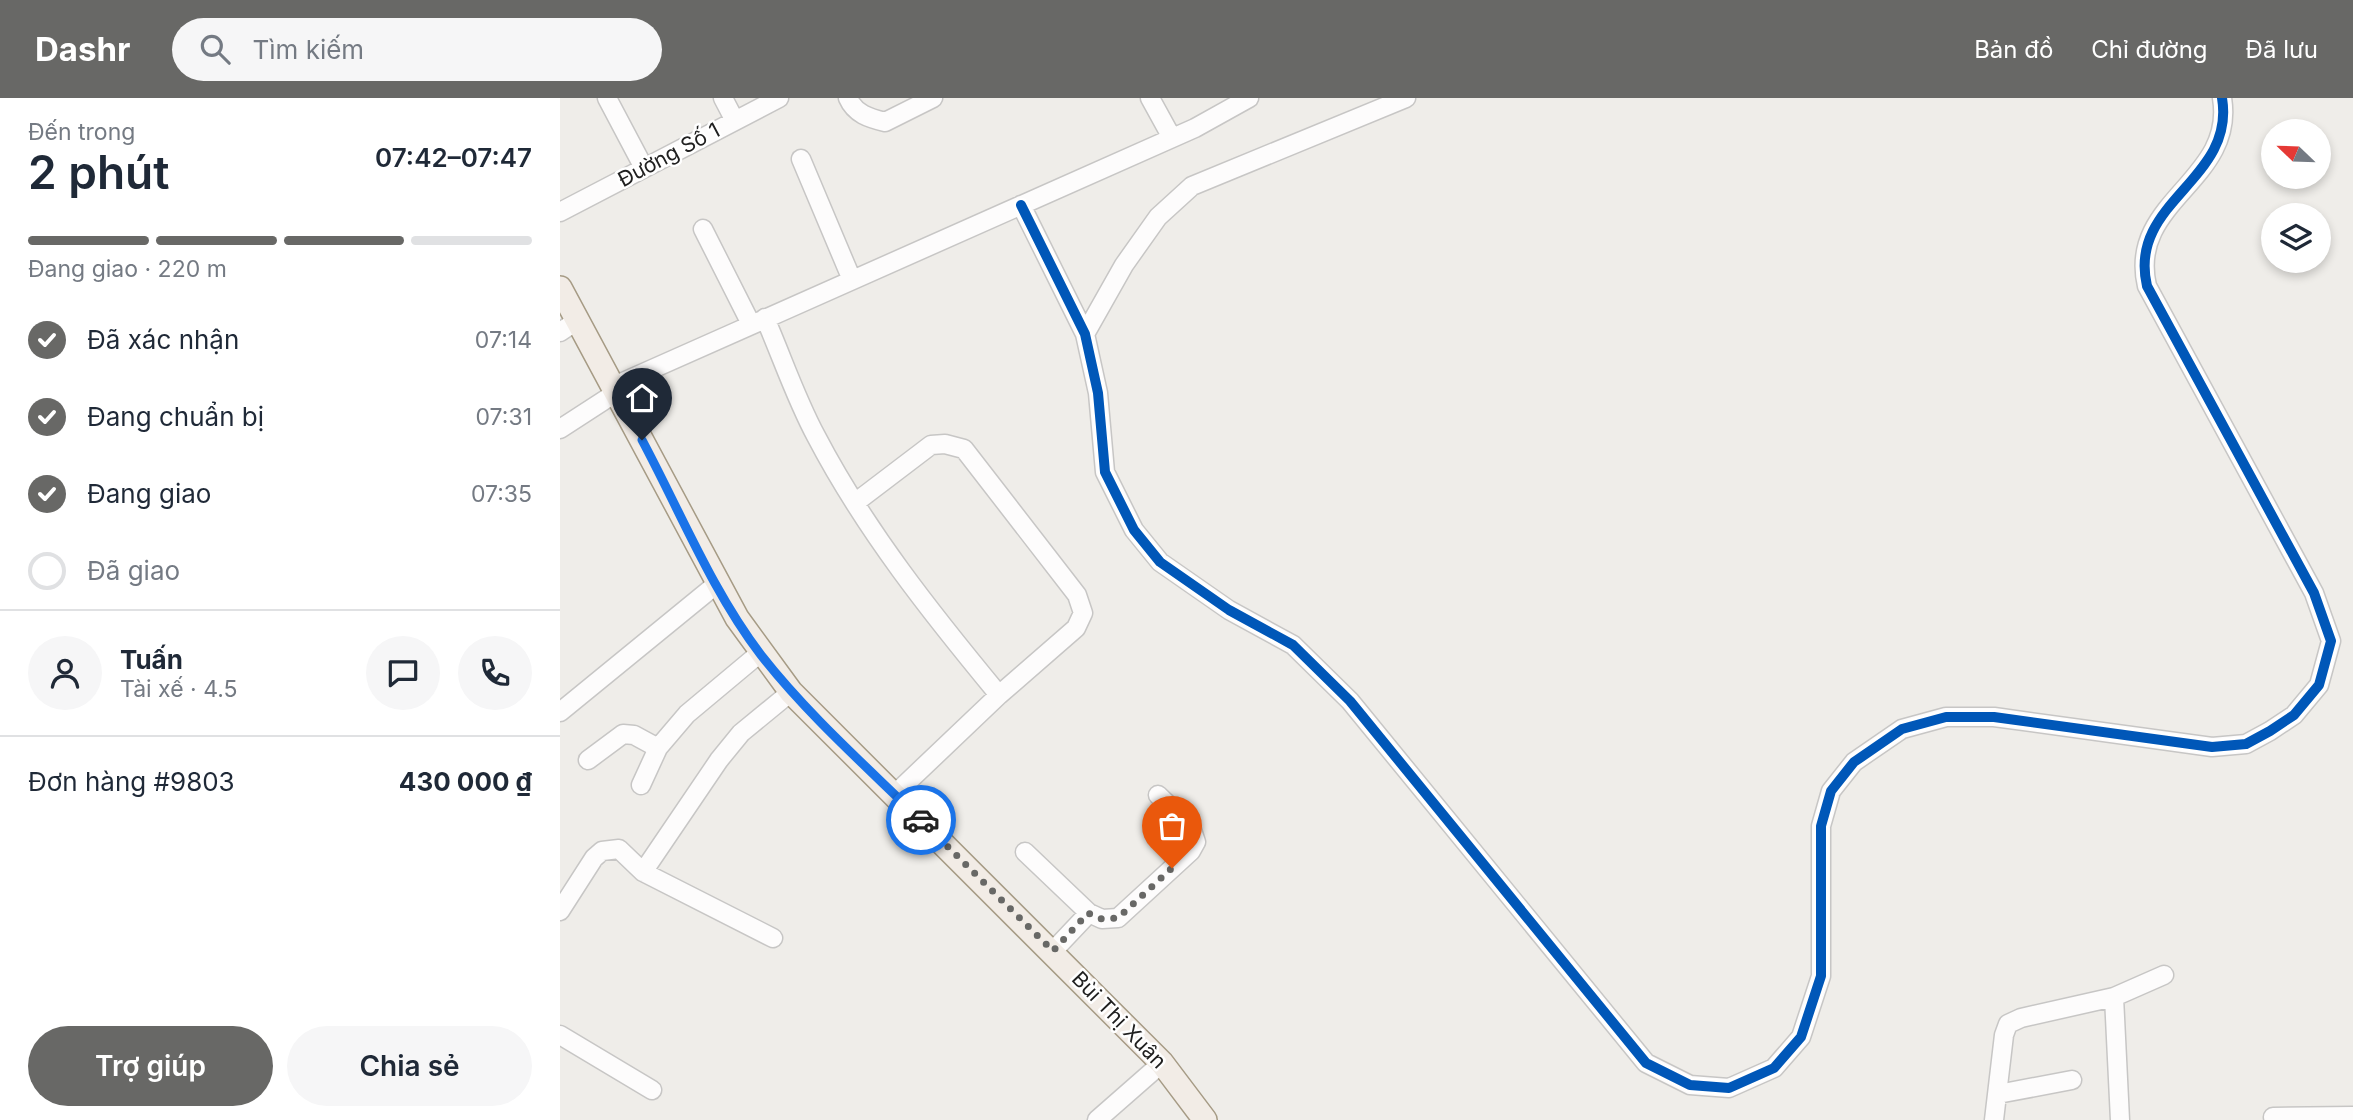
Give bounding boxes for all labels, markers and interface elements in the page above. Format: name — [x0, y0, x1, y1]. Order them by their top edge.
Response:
search box — [172, 18, 662, 81]
text: Dashr — [35, 29, 130, 69]
icon: search — [196, 30, 234, 68]
text: Tìm kiếm — [252, 34, 364, 65]
text: Bản đồ — [1974, 35, 2053, 64]
text: Chỉ đường — [2091, 35, 2208, 64]
text: Đã lưu — [2246, 35, 2318, 64]
street label: Đường Số 1 — [614, 117, 724, 192]
text: Đến trong — [28, 118, 135, 146]
north arrow — [2261, 119, 2331, 189]
map controls — [2261, 119, 2331, 273]
text: 07:42–07:47 — [375, 142, 532, 173]
text: 2 phút — [28, 144, 170, 200]
button: layers — [2261, 203, 2331, 273]
text: Đang giao · 220 m — [28, 255, 227, 283]
icon: check — [28, 321, 66, 359]
text: Đã xác nhận — [87, 324, 239, 355]
text: 07:14 — [475, 326, 532, 354]
pin — [612, 368, 672, 440]
icon: home — [623, 379, 661, 417]
icon: check — [28, 398, 66, 436]
text: Đang chuẩn bị — [87, 401, 264, 432]
text: 07:31 — [476, 403, 532, 431]
icon: check — [28, 475, 66, 513]
text: Đang giao — [87, 478, 211, 509]
text: 07:35 — [471, 480, 532, 508]
text: Đã giao — [87, 555, 180, 586]
button: person — [28, 636, 102, 710]
button: chat — [366, 636, 440, 710]
button: phone — [458, 636, 532, 710]
text: Tuấn — [120, 644, 183, 675]
text: Tài xế · 4.5 — [120, 675, 238, 703]
text: Đơn hàng #9803 — [28, 766, 235, 797]
text: 430 000 ₫ — [399, 766, 532, 797]
courier — [886, 785, 956, 855]
pin — [1142, 796, 1202, 868]
icon: car — [902, 801, 940, 839]
icon: bag — [1153, 807, 1191, 845]
street label: Bùi Thị Xuân — [1067, 966, 1172, 1073]
button: Trợ giúp — [28, 1026, 273, 1106]
button: Chia sẻ — [287, 1026, 532, 1106]

